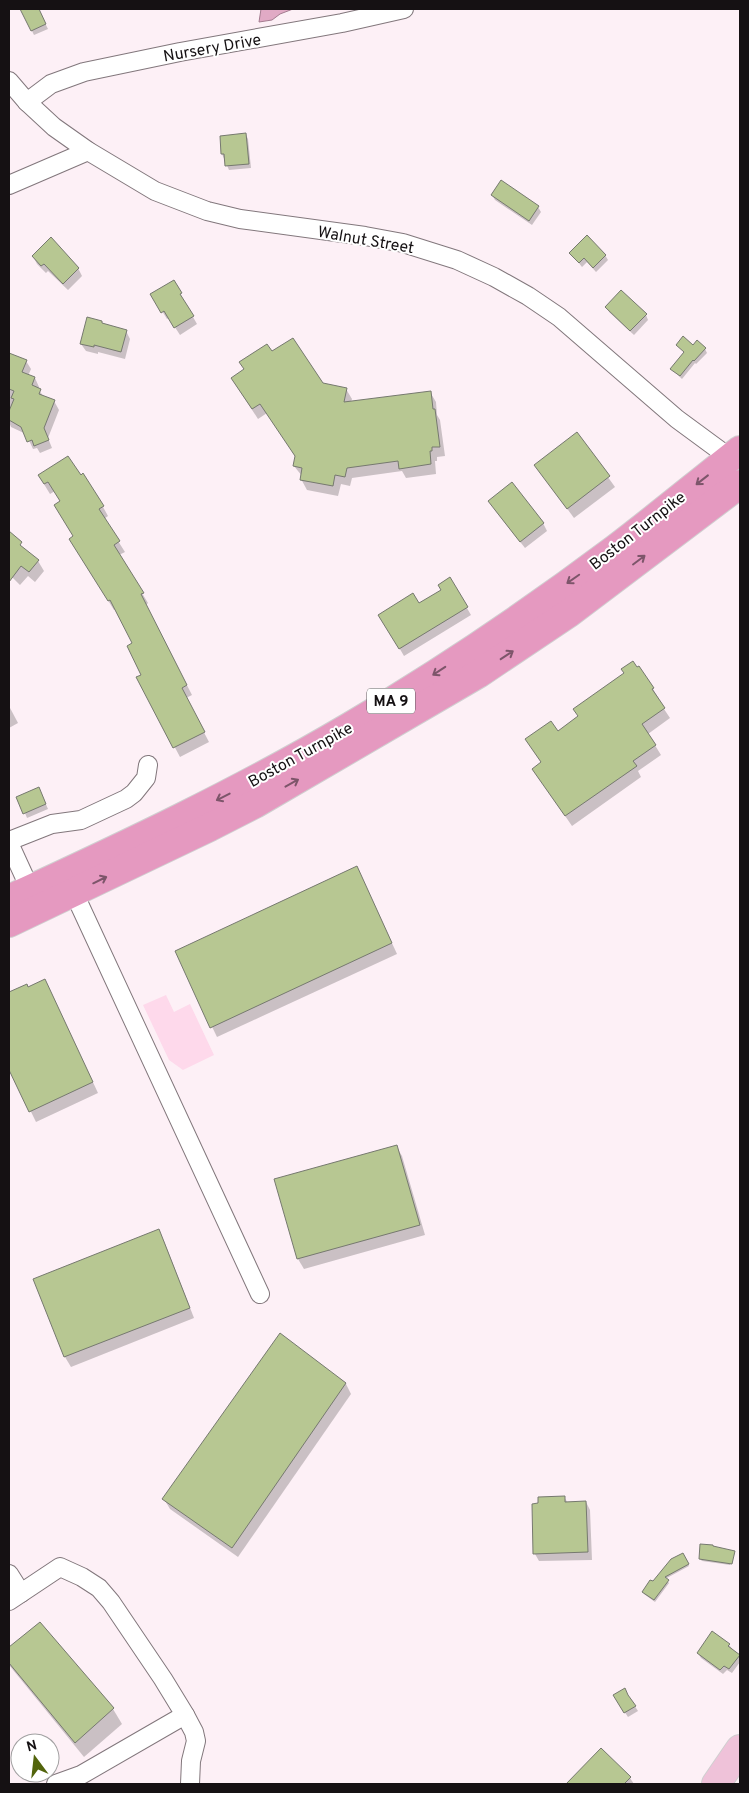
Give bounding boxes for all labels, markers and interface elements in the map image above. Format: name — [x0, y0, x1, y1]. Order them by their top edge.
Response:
street label: Nursery Drive — [162, 31, 263, 67]
street label: Walnut Street — [316, 223, 415, 259]
one-way arrow — [696, 475, 709, 486]
street label: Boston Turnpike — [586, 488, 690, 575]
one-way arrow — [632, 555, 646, 565]
one-way arrow — [566, 574, 580, 584]
one-way arrow — [499, 650, 513, 660]
one-way arrow — [432, 665, 446, 676]
road number: MA 9 — [367, 688, 415, 714]
street label: Boston Turnpike — [245, 719, 357, 793]
one-way arrow — [285, 778, 300, 788]
one-way arrow — [216, 793, 231, 802]
one-way arrow — [93, 875, 108, 885]
north arrow — [10, 1733, 60, 1783]
text: N — [25, 1737, 39, 1756]

